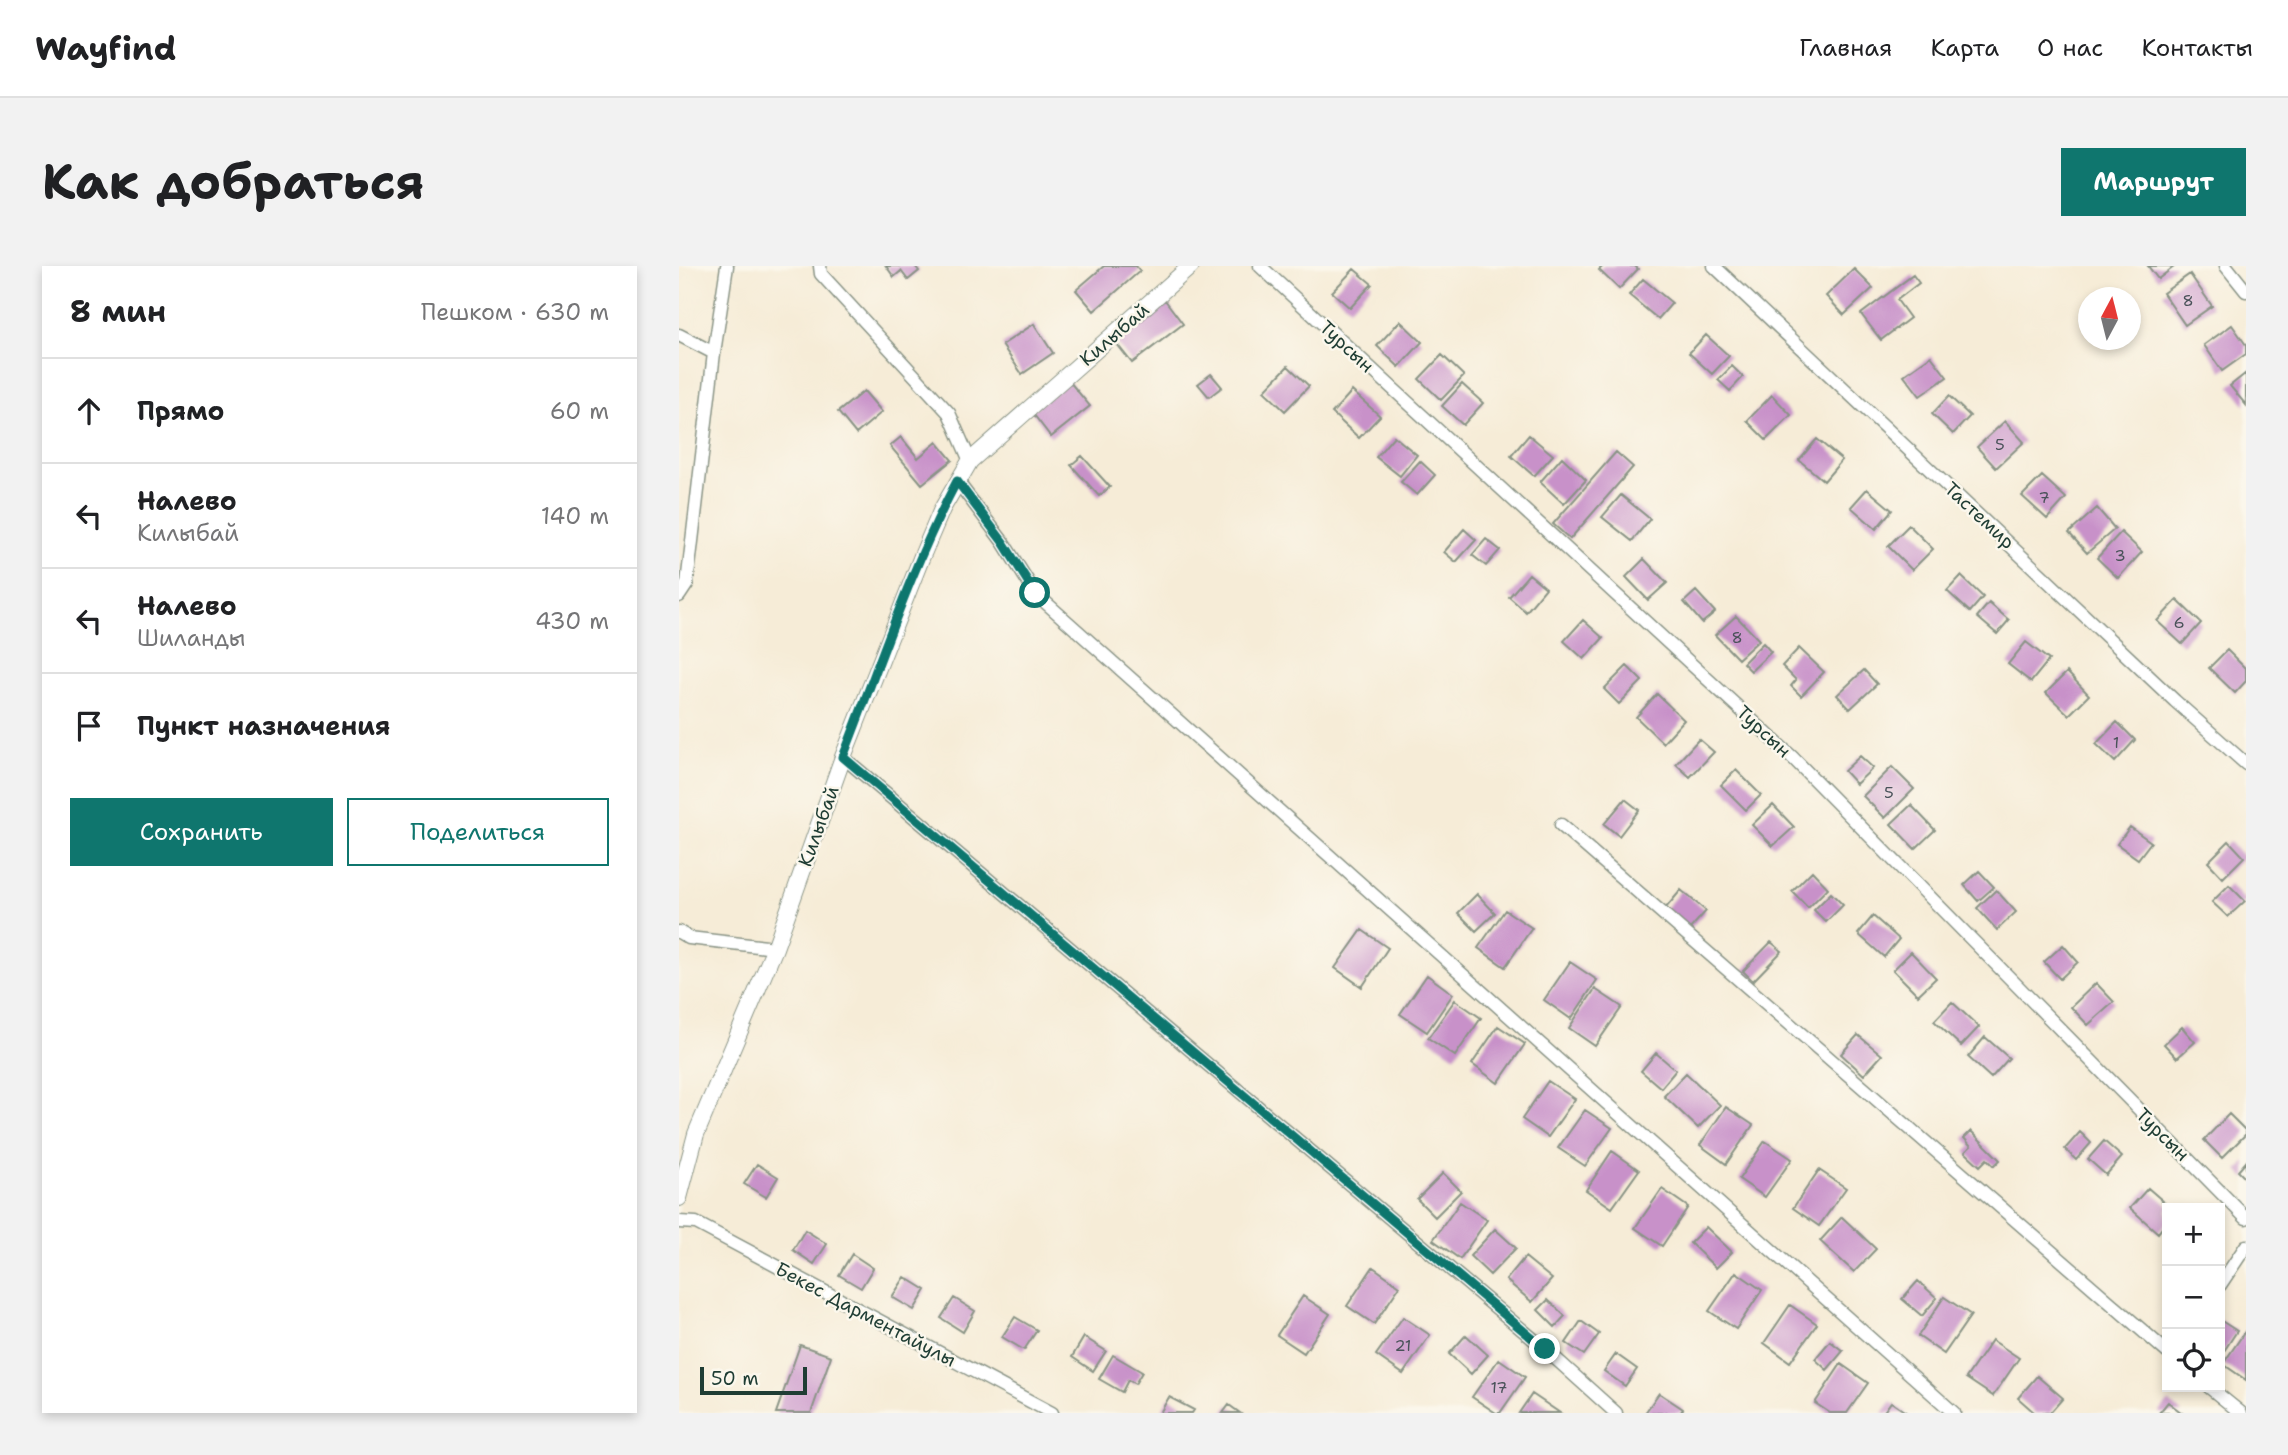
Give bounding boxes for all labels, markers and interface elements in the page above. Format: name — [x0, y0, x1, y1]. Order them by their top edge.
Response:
text: Wayfind — [35, 26, 176, 71]
text: Главная — [1799, 32, 1892, 64]
text: Карта — [1930, 32, 1999, 64]
text: О нас — [2037, 32, 2103, 64]
text: Контакты — [2141, 32, 2253, 64]
button: Маршрут — [2061, 148, 2246, 216]
text: Как добраться — [42, 149, 424, 215]
north arrow — [2078, 287, 2141, 350]
house number: 8 — [2182, 290, 2194, 311]
text: 8 мин — [70, 291, 166, 332]
text: Пешком · 630 m — [421, 297, 609, 327]
street label: Килыбай — [1074, 297, 1154, 371]
street label: Турсын — [1314, 315, 1379, 378]
icon: ahead — [70, 392, 108, 430]
text: Прямо — [137, 393, 225, 428]
text: 60 m — [550, 396, 609, 426]
house number: 5 — [1995, 434, 2005, 455]
street label: Тастемир — [1939, 476, 2020, 554]
text: Налево — [137, 483, 237, 518]
house number: 7 — [2038, 487, 2050, 508]
icon: left — [70, 497, 108, 535]
text: 140 m — [541, 501, 609, 531]
text: Килыбай — [137, 518, 239, 548]
house number: 3 — [2114, 545, 2126, 566]
route start — [1019, 577, 1050, 608]
text: Налево — [137, 588, 237, 623]
icon: left — [70, 602, 108, 640]
text: 430 m — [535, 606, 609, 636]
house number: 6 — [2173, 612, 2185, 633]
text: Шиланды — [137, 623, 245, 653]
house number: 8 — [1731, 627, 1743, 648]
street label: Турсын — [1731, 700, 1796, 763]
icon: arrive — [70, 707, 108, 745]
text: Пункт назначения — [137, 708, 390, 743]
house number: 1 — [2113, 732, 2119, 753]
street label: Килыбай — [792, 782, 845, 870]
house number: 5 — [1884, 782, 1894, 803]
button: Сохранить — [70, 798, 333, 866]
button: Поделиться — [347, 798, 609, 866]
street label: Турсын — [2131, 1102, 2195, 1166]
map controls — [2162, 1203, 2225, 1392]
button: + — [2162, 1203, 2225, 1266]
street label: Бекес Дарментайулы — [771, 1256, 960, 1373]
button: − — [2162, 1266, 2225, 1329]
button: locate — [2162, 1329, 2225, 1392]
route end — [1529, 1333, 1560, 1364]
house number: 21 — [1394, 1335, 1412, 1356]
scale bar — [700, 1364, 807, 1396]
text: 50 m — [711, 1366, 759, 1391]
house number: 17 — [1490, 1377, 1508, 1398]

